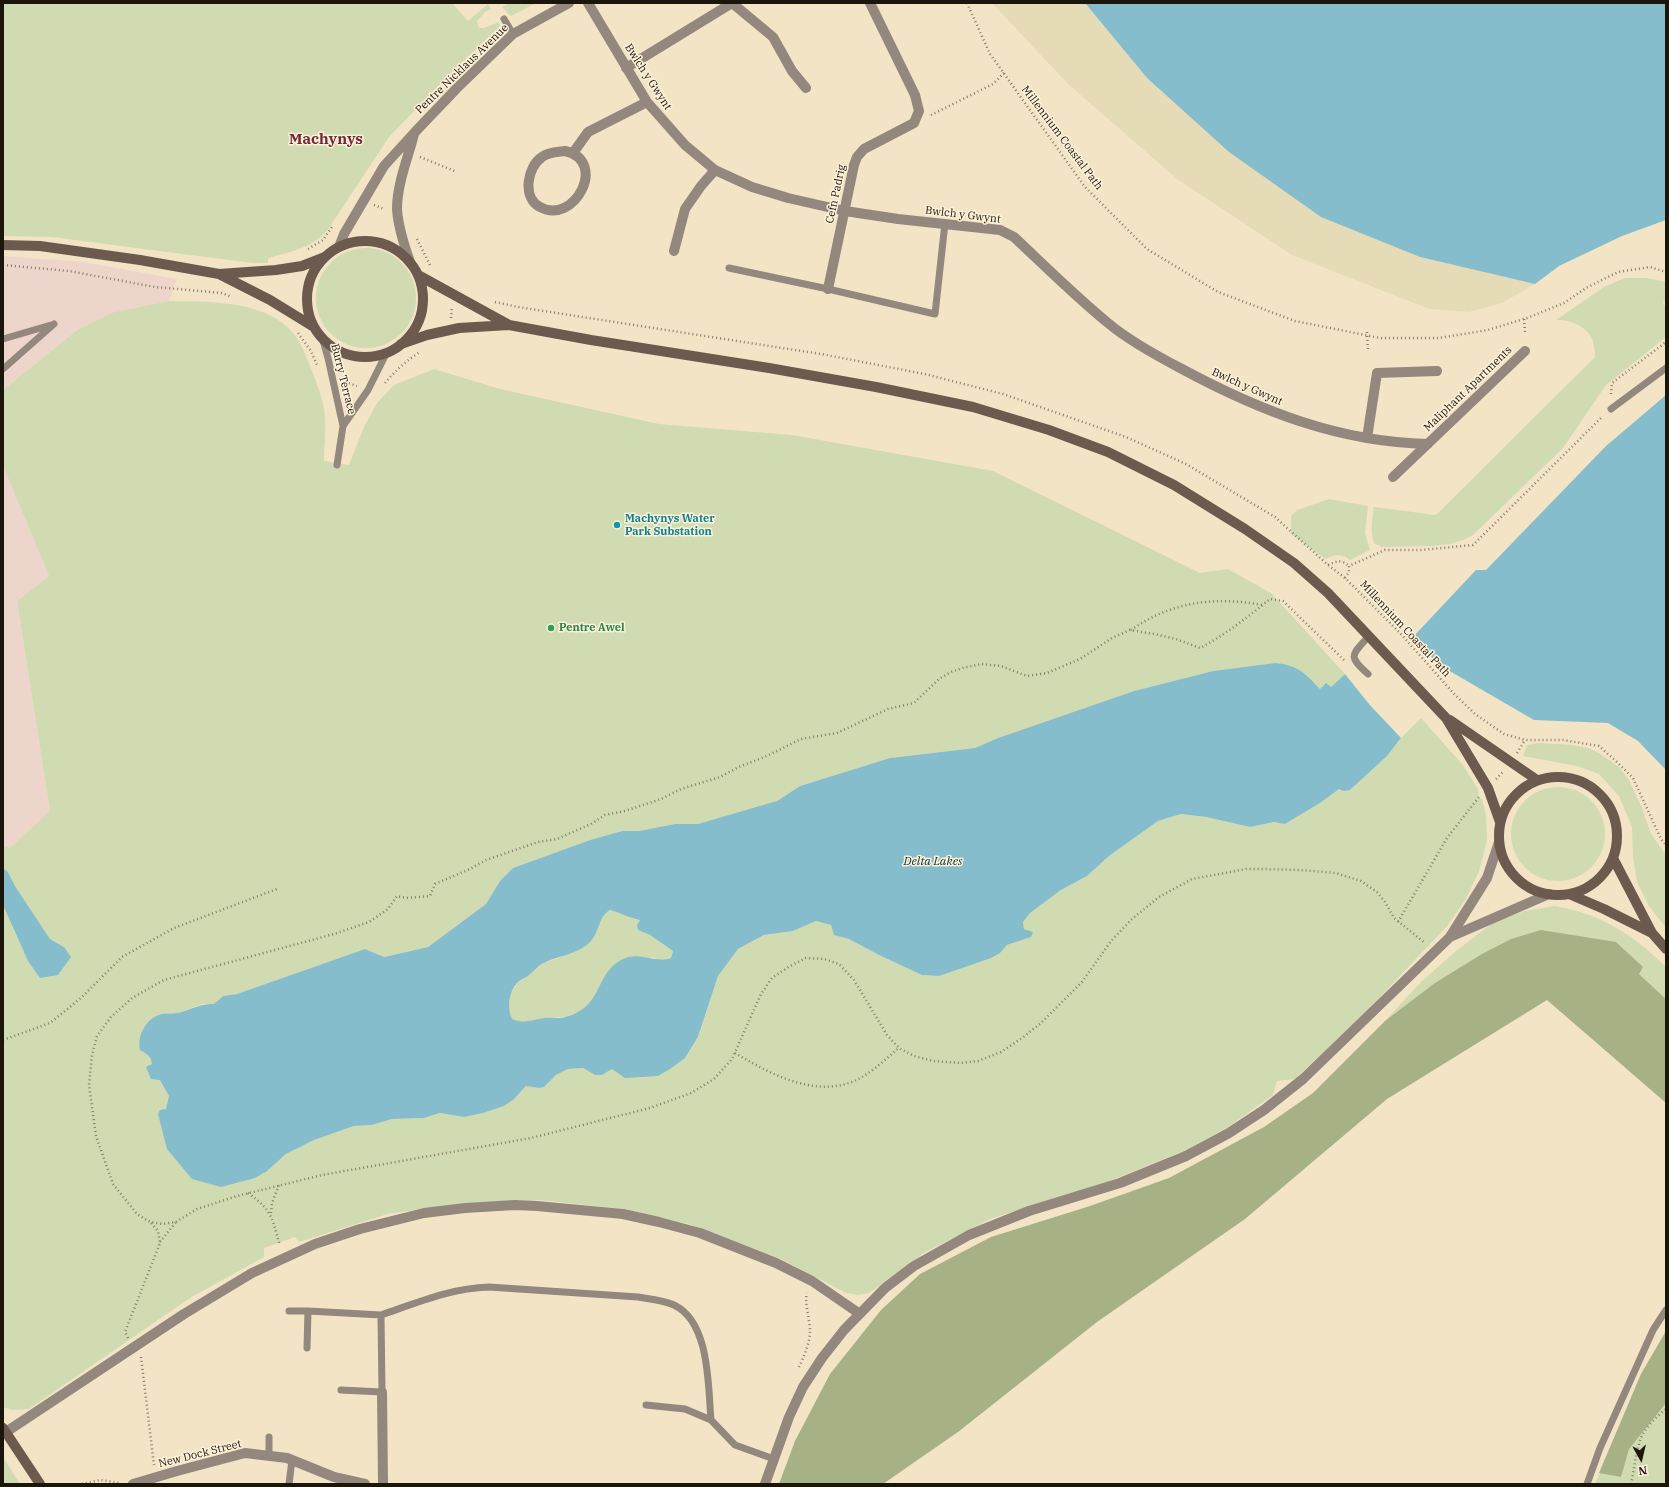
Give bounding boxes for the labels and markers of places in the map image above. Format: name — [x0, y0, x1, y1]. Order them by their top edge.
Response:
place label: Machynys Water Park Substation — [625, 512, 715, 538]
marker: Machynys Water Park Substation — [612, 520, 622, 530]
place label: Pentre Awel — [559, 621, 625, 635]
marker: Pentre Awel — [546, 623, 556, 633]

